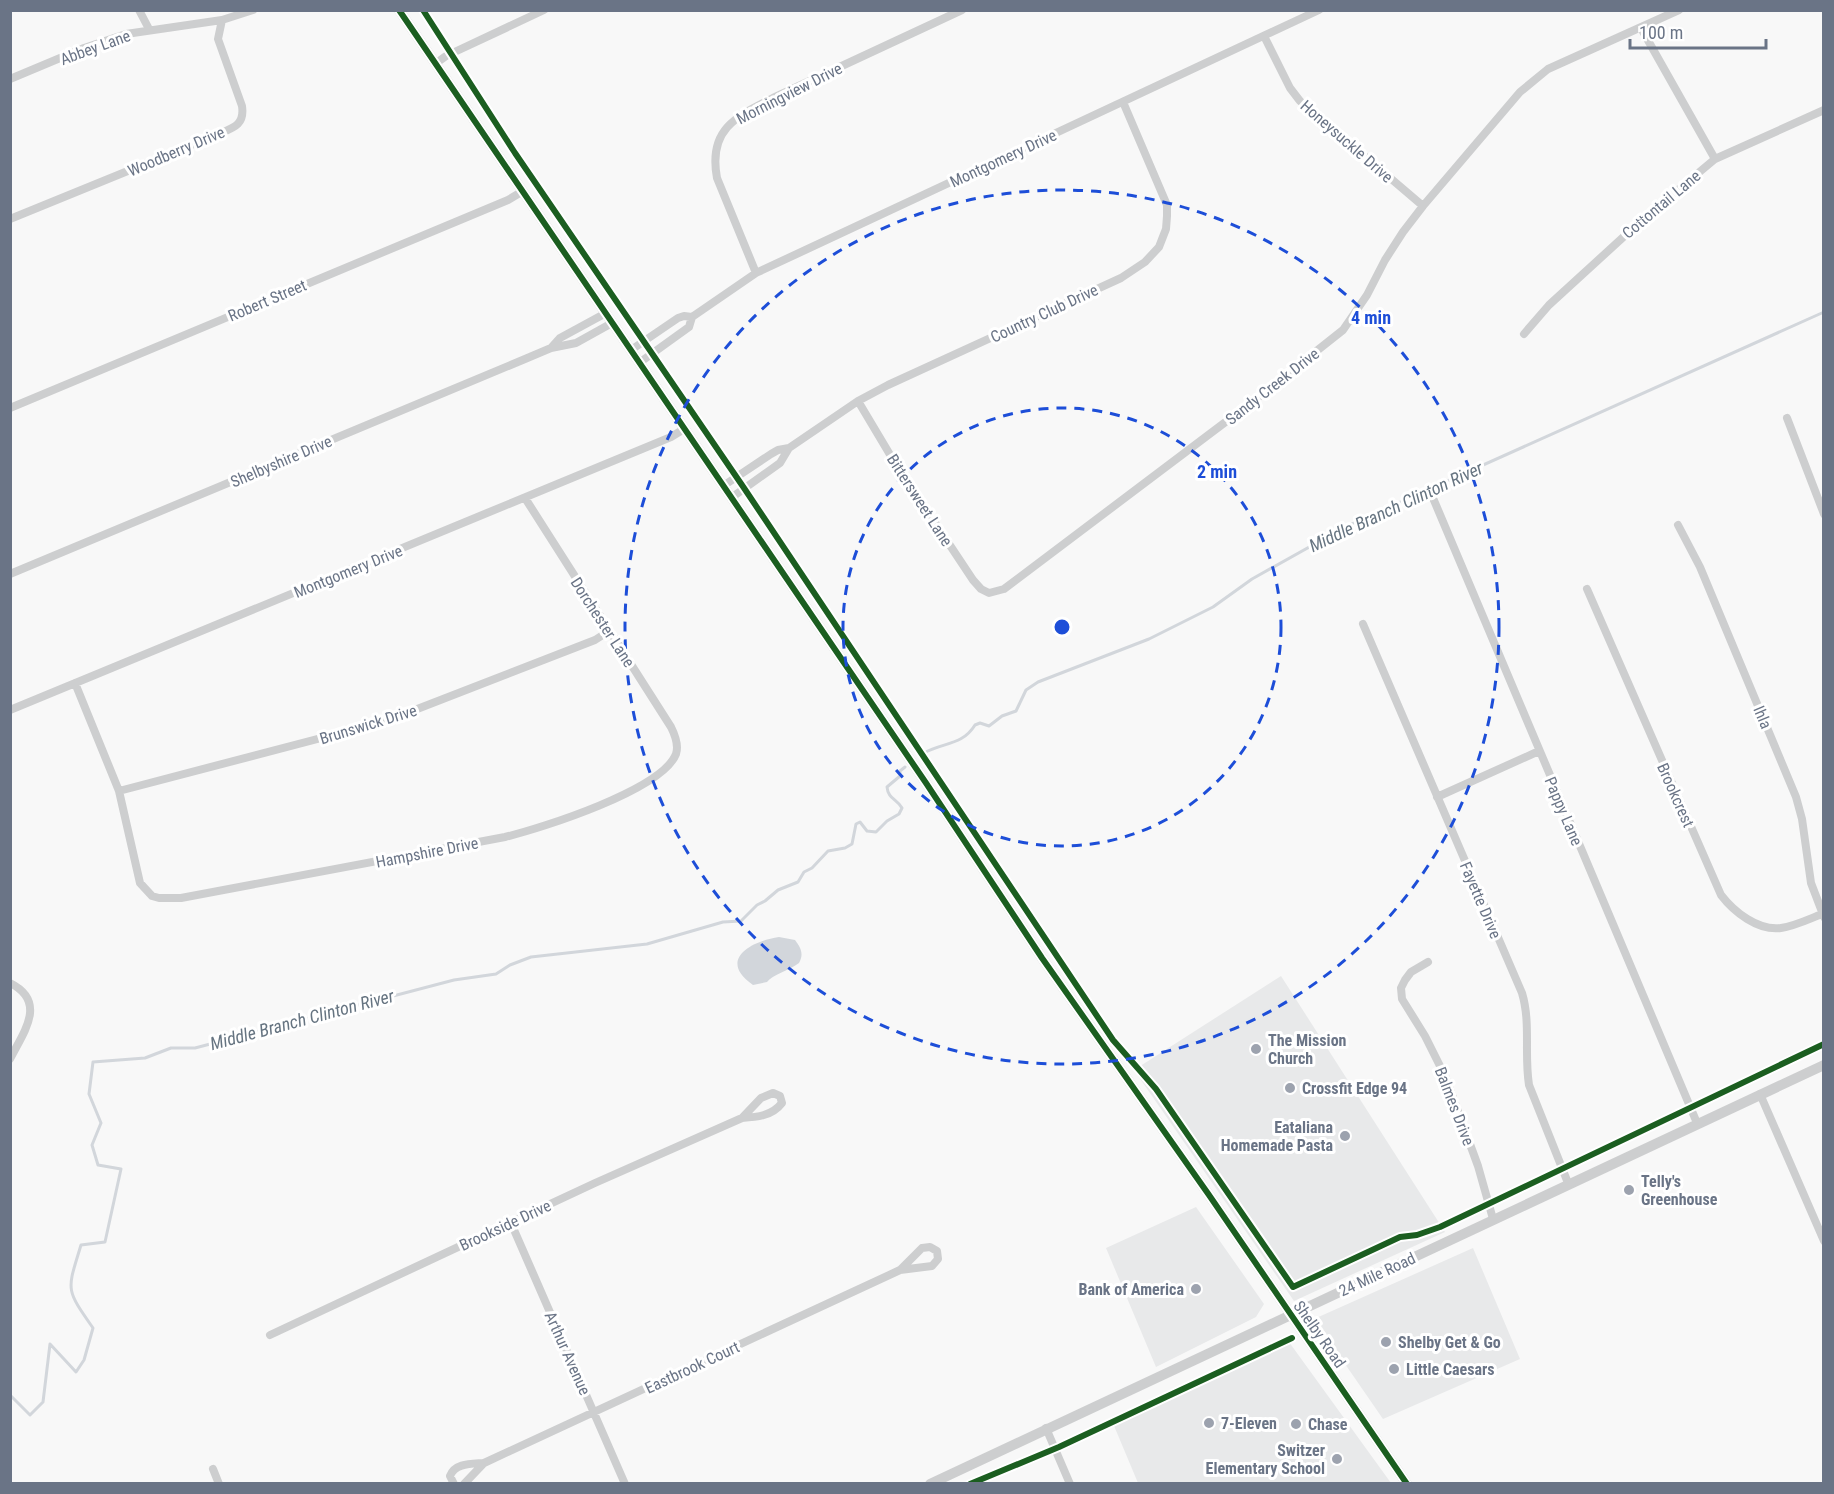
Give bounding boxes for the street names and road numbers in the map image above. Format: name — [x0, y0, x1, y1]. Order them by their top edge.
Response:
street label: Abbey Lane — [57, 26, 133, 69]
street label: Morningview Drive — [733, 59, 845, 128]
street label: Honeysuckle Drive — [1297, 96, 1397, 187]
street label: Woodberry Drive — [125, 122, 228, 180]
street label: Montgomery Drive — [947, 125, 1059, 191]
street label: Cottontail Lane — [1618, 166, 1704, 243]
street label: Robert Street — [225, 275, 309, 325]
street label: Country Club Drive — [987, 280, 1101, 347]
street label: Sandy Creek Drive — [1222, 344, 1323, 429]
street label: Shelbyshire Drive — [228, 432, 335, 491]
street label: Bittersweet Lane — [883, 451, 956, 550]
street label: Montgomery Drive — [291, 541, 405, 602]
street label: Dorchester Lane — [567, 574, 639, 671]
street label: Brunswick Drive — [317, 701, 419, 748]
street label: Ihla — [1749, 703, 1776, 732]
street label: Brookcrest — [1653, 760, 1698, 830]
street label: Pappy Lane — [1541, 774, 1587, 849]
street label: Hampshire Drive — [374, 833, 480, 872]
street label: Fayette Drive — [1456, 859, 1505, 941]
street label: Balmes Drive — [1431, 1064, 1478, 1148]
street label: Brookside Drive — [456, 1196, 554, 1255]
street label: 24 Mile Road — [1336, 1248, 1418, 1300]
street label: Shelby Road — [1290, 1297, 1350, 1371]
street label: Arthur Avenue — [541, 1309, 594, 1398]
street label: Eastbrook Court — [642, 1337, 743, 1398]

